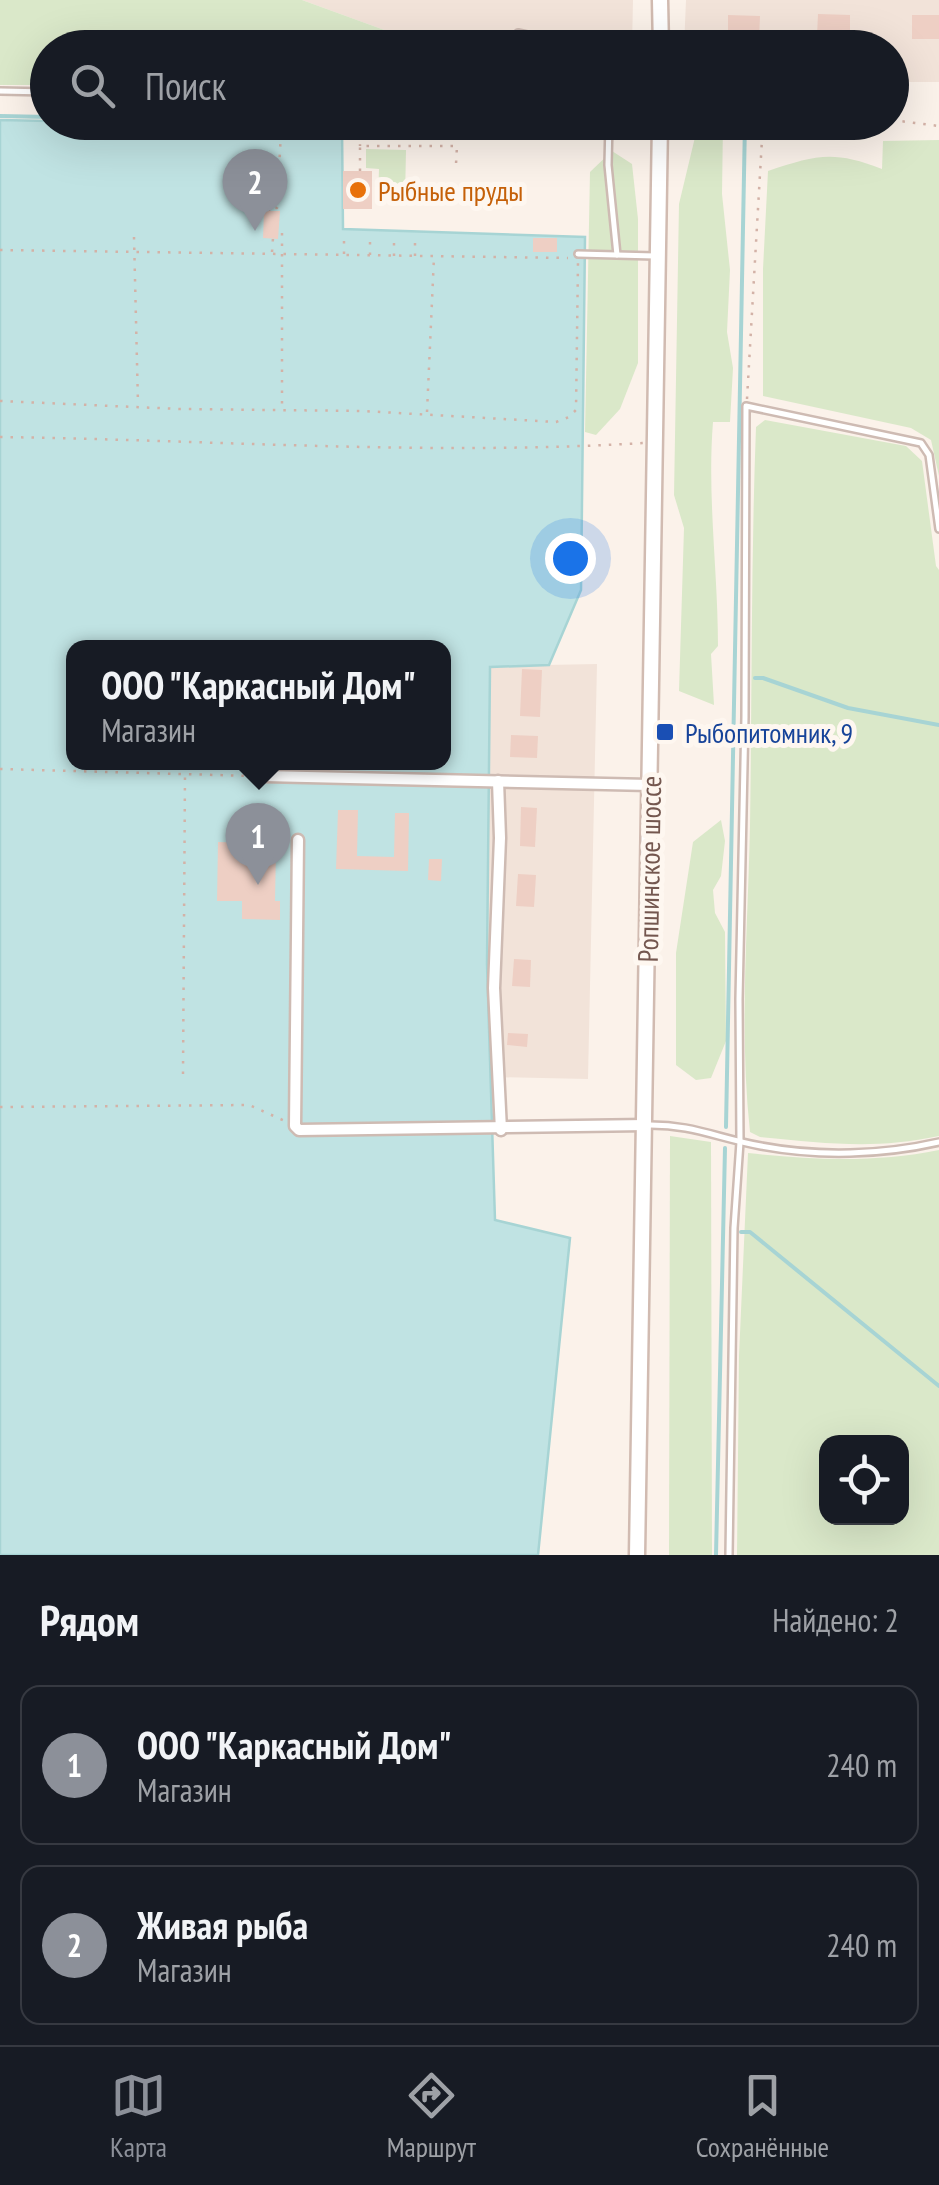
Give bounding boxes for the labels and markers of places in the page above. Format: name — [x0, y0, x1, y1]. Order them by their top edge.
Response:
pin: 2 — [222, 148, 288, 231]
place label: Рыбные пруды — [378, 172, 523, 209]
marker: Рыбные пруды — [347, 179, 369, 201]
place label: Рыбопитомник, 9 — [685, 714, 853, 751]
marker: Рыбопитомник, 9 — [654, 721, 676, 743]
pin: 1 — [226, 802, 290, 885]

